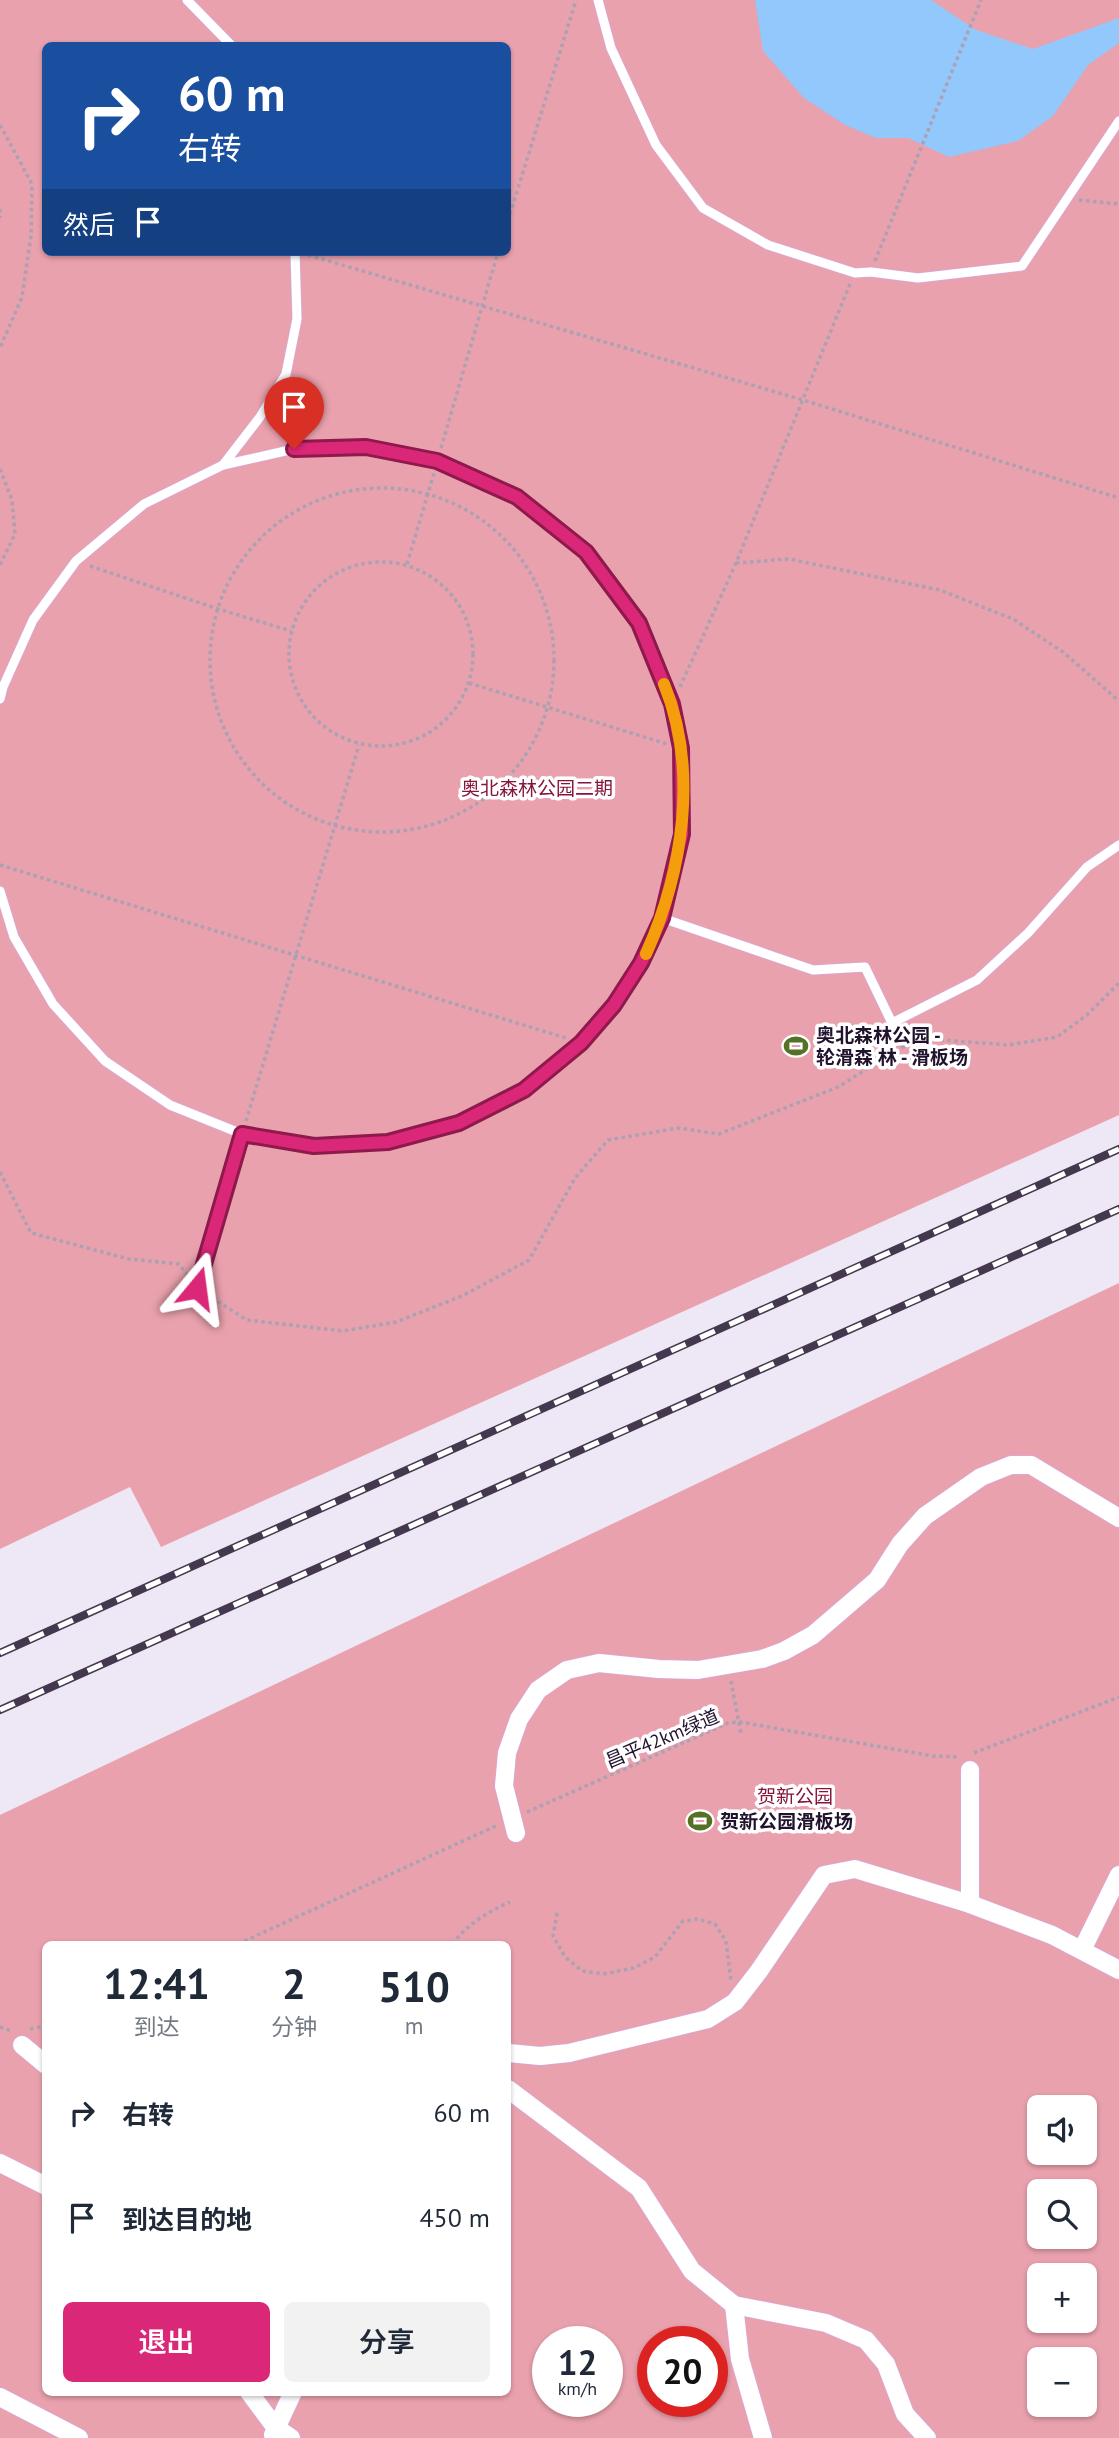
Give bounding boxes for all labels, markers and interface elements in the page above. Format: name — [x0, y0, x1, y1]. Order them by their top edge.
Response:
text: 60 m — [178, 61, 285, 125]
icon: right — [63, 70, 154, 161]
text: 右转 — [178, 127, 242, 169]
icon: arrive — [129, 203, 167, 241]
text: 然后 — [63, 208, 115, 241]
pin — [264, 377, 324, 449]
icon: arrive — [275, 388, 313, 426]
park label: 奥北森林公园二期 — [461, 776, 613, 800]
place label: 奥北森林公园 - 轮滑森 林 - 滑板场 — [816, 1023, 968, 1069]
sports icon: 奥北森林公园 - 轮滑森 林 - 滑板场 — [782, 1032, 810, 1060]
position arrow — [160, 1251, 234, 1325]
street label: 昌平42km绿道 — [602, 1703, 722, 1773]
park label: 贺新公园 — [757, 1784, 833, 1808]
sports icon: 贺新公园滑板场 — [686, 1807, 714, 1835]
place label: 贺新公园滑板场 — [720, 1809, 853, 1833]
text: 12:41 — [103, 1956, 210, 2011]
text: 2 — [282, 1956, 306, 2011]
text: 510 — [378, 1959, 450, 2014]
text: m — [405, 2011, 423, 2040]
text: 到达 — [134, 2012, 180, 2041]
text: 分钟 — [271, 2012, 317, 2041]
icon: right — [63, 2094, 101, 2132]
map controls — [1027, 2095, 1097, 2417]
button: sound — [1027, 2095, 1097, 2165]
text: 60 m — [434, 2096, 490, 2129]
text: 右转 — [122, 2098, 174, 2131]
button: search — [1027, 2179, 1097, 2249]
icon: arrive — [63, 2199, 101, 2237]
text: 450 m — [419, 2201, 490, 2234]
text: 到达目的地 — [122, 2203, 252, 2236]
button: + — [1027, 2263, 1097, 2333]
button: 退出 — [63, 2302, 270, 2382]
button: 分享 — [284, 2302, 490, 2382]
speed limit sign: 20 — [637, 2326, 728, 2417]
text: 12 — [558, 2339, 597, 2385]
button: − — [1027, 2347, 1097, 2417]
text: km/h — [558, 2377, 597, 2400]

